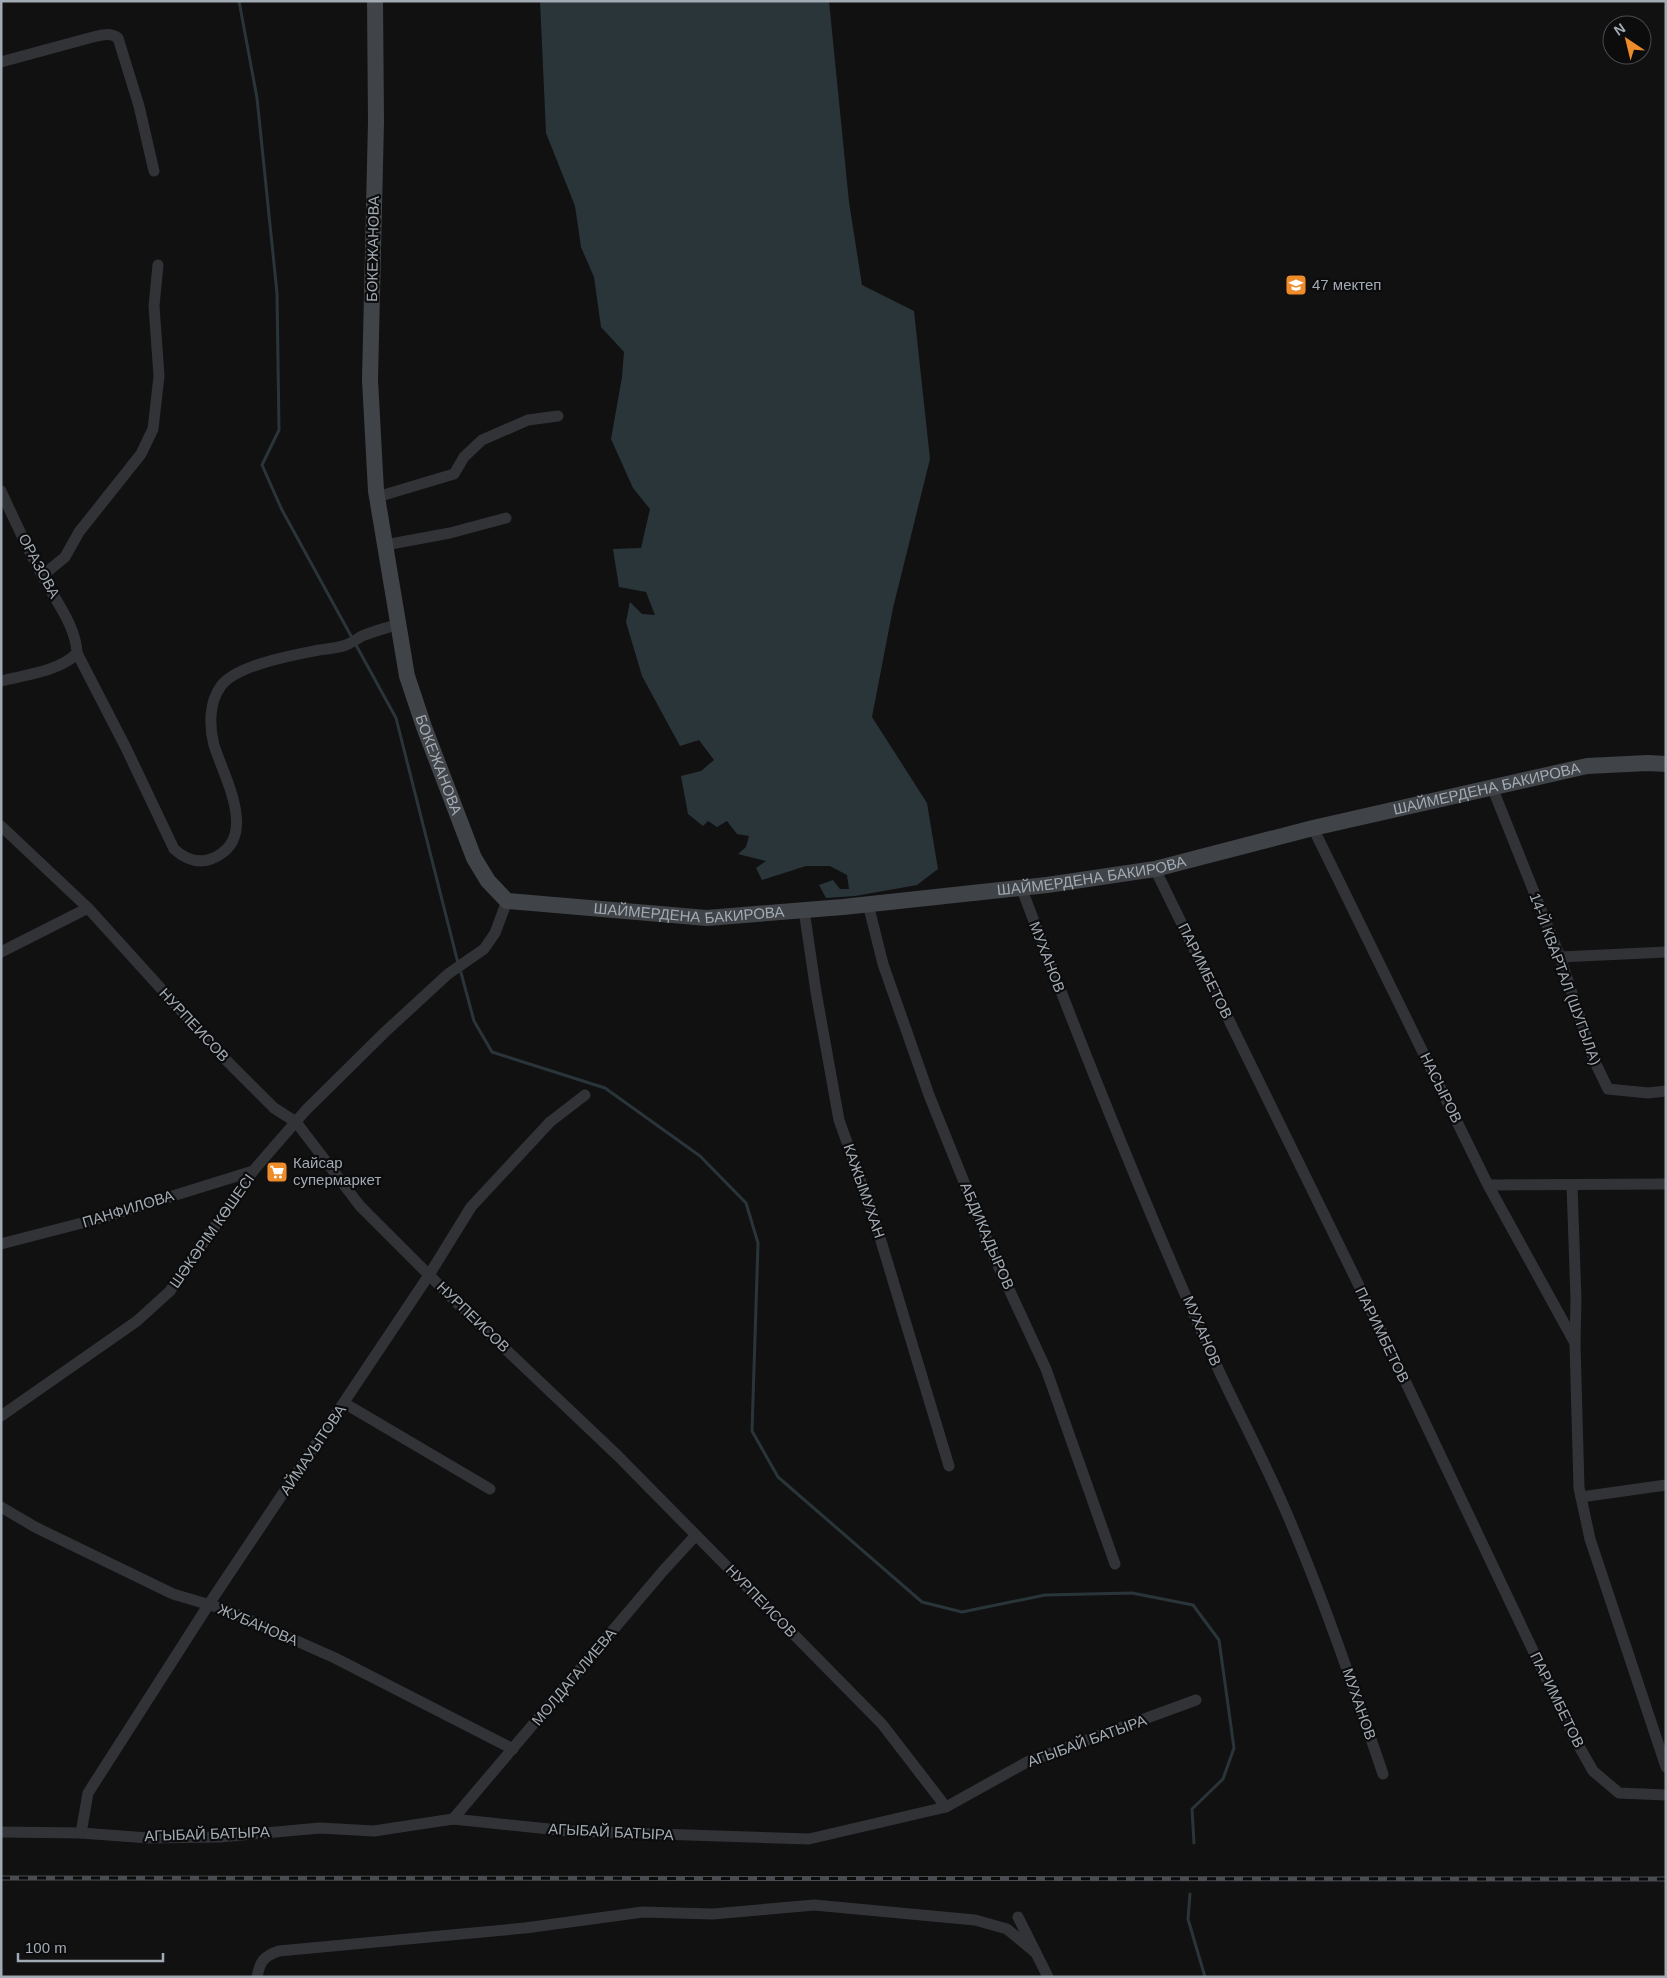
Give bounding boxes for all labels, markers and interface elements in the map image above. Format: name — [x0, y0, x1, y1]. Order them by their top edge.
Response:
north arrow — [1602, 15, 1652, 65]
text: N — [1611, 20, 1628, 39]
street label: БОКЕЖАНОВА — [363, 196, 382, 302]
school or university icon: 47 мектеп — [1284, 273, 1308, 297]
place label: 47 мектеп — [1312, 276, 1381, 293]
street label: ОРАЗОВА — [15, 531, 64, 601]
street label: БОКЕЖАНОВА — [412, 712, 466, 817]
street label: ШАЙМЕРДЕНА БАКИРОВА — [1391, 759, 1582, 818]
street label: ШАЙМЕРДЕНА БАКИРОВА — [996, 852, 1188, 898]
street label: 14-Й КВАРТАЛ (ШУГЫЛА) — [1526, 891, 1605, 1067]
street label: ШАЙМЕРДЕНА БАКИРОВА — [593, 899, 785, 926]
street label: МУХАНОВ — [1026, 919, 1069, 995]
street label: ПАРИМБЕТОВ — [1175, 920, 1236, 1021]
street label: НУРПЕИСОВ — [156, 984, 233, 1065]
street label: НАСЫРОВ — [1417, 1050, 1466, 1126]
street label: КАЖЫМУХАН — [840, 1141, 889, 1240]
place label: Кайсар супермаркет — [293, 1154, 381, 1188]
supermarket icon: Кайсар супермаркет — [265, 1160, 289, 1184]
street label: ШӘКӘРІМ КӨШЕСІ — [166, 1171, 257, 1291]
street label: АБДИКАДЫРОВ — [957, 1180, 1018, 1292]
street label: ПАНФИЛОВА — [80, 1187, 176, 1231]
street label: НУРПЕИСОВ — [434, 1278, 513, 1355]
street label: ПАРИМБЕТОВ — [1352, 1284, 1413, 1385]
street label: МУХАНОВ — [1180, 1293, 1225, 1368]
street label: АЙМАУЫТОВА — [276, 1401, 349, 1498]
street label: НУРПЕИСОВ — [723, 1561, 800, 1640]
street label: ЖУБАНОВА — [216, 1600, 301, 1649]
street label: МОЛДАГАЛИЕВА — [528, 1625, 619, 1729]
street label: ПАРИМБЕТОВ — [1527, 1649, 1588, 1750]
street label: МУХАНОВ — [1339, 1666, 1380, 1742]
street label: АГЫБАЙ БАТЫРА — [1025, 1711, 1149, 1770]
street label: АГЫБАЙ БАТЫРА — [548, 1820, 674, 1843]
street label: АГЫБАЙ БАТЫРА — [144, 1823, 270, 1844]
scale bar — [18, 1930, 162, 1962]
text: 100 m — [25, 1939, 67, 1956]

